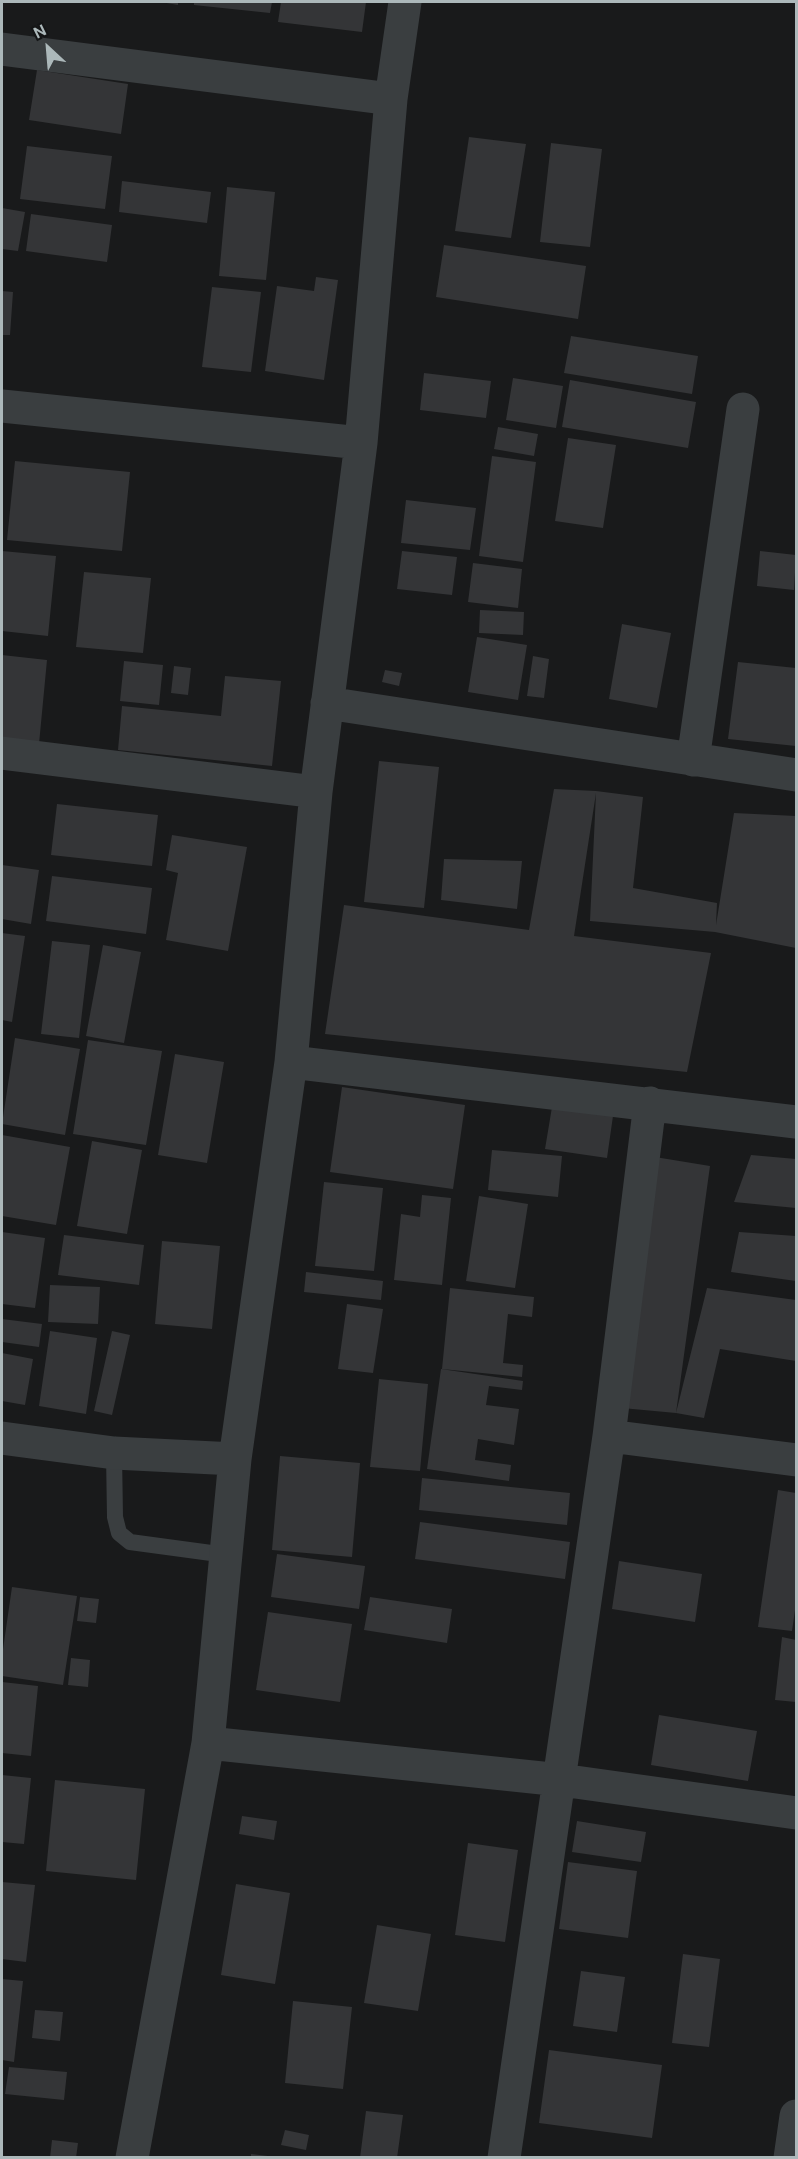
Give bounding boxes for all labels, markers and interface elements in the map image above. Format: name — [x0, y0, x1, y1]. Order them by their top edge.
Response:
north arrow — [18, 18, 78, 78]
text: N — [30, 19, 50, 43]

